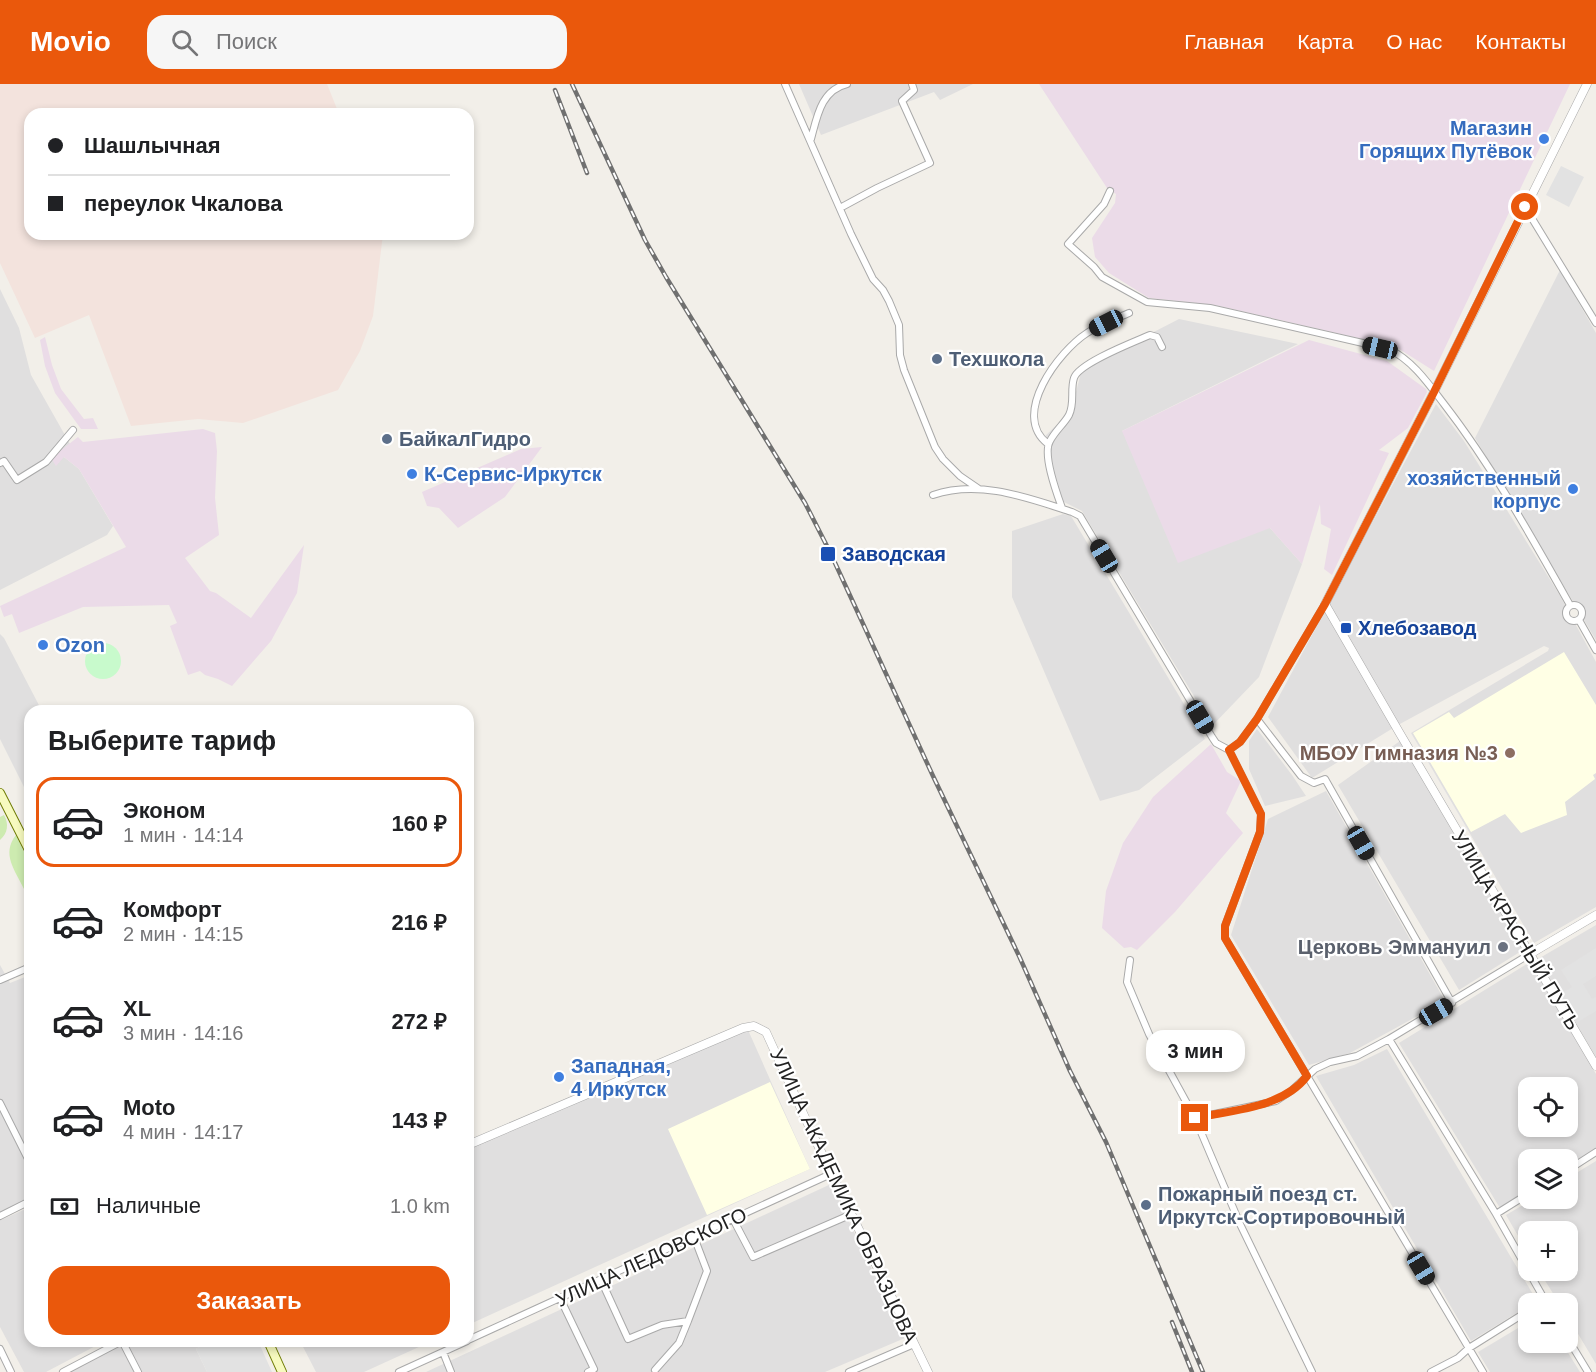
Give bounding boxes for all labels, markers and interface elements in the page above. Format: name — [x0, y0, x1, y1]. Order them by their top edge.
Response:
search box — [147, 15, 567, 69]
text: Movio — [30, 26, 111, 57]
icon: search — [168, 26, 201, 59]
text: Поиск — [216, 29, 277, 54]
text: Главная — [1184, 30, 1264, 53]
text: Карта — [1297, 30, 1353, 53]
text: О нас — [1386, 30, 1442, 53]
text: Контакты — [1475, 30, 1566, 53]
place label: Магазин Горящих Путёвок — [1359, 117, 1533, 162]
marker: Магазин Горящих Путёвок — [1537, 132, 1551, 146]
text: Шашлычная — [84, 133, 221, 158]
text: переулок Чкалова — [84, 191, 282, 216]
route start — [1511, 193, 1538, 220]
car — [1086, 307, 1126, 339]
car — [1360, 335, 1400, 361]
place label: Техшкола — [949, 348, 1045, 370]
marker: Техшкола — [930, 352, 944, 366]
place label: БайкалГидро — [399, 428, 531, 450]
marker: БайкалГидро — [380, 432, 394, 446]
place label: К-Сервис-Иркутск — [424, 463, 603, 485]
marker: К-Сервис-Иркутск — [405, 467, 419, 481]
place label: хозяйственный корпус — [1407, 467, 1561, 512]
marker: хозяйственный корпус — [1566, 482, 1580, 496]
car — [1087, 536, 1121, 576]
place label: Заводская — [842, 543, 946, 565]
marker: Заводская — [819, 545, 837, 563]
place label: Хлебозавод — [1358, 617, 1477, 639]
marker: Хлебозавод — [1339, 621, 1353, 635]
place label: Ozon — [55, 634, 105, 656]
marker: Ozon — [36, 638, 50, 652]
car — [1183, 697, 1217, 737]
text: Выберите тариф — [48, 726, 276, 756]
place label: МБОУ Гимназия №3 — [1300, 742, 1498, 764]
marker: МБОУ Гимназия №3 — [1503, 746, 1517, 760]
icon: car — [51, 795, 105, 849]
text: Эконом — [123, 798, 206, 823]
text: 160 ₽ — [391, 811, 447, 836]
car — [1344, 823, 1378, 863]
text: 1 мин · 14:14 — [123, 824, 243, 846]
street label: УЛИЦА КРАСНЫЙ ПУТЬ — [1448, 826, 1585, 1034]
icon: car — [51, 894, 105, 948]
text: Комфорт — [123, 897, 222, 922]
text: 216 ₽ — [391, 910, 447, 935]
text: 2 мин · 14:15 — [123, 923, 243, 945]
place label: Церковь Эммануил — [1298, 936, 1491, 958]
marker: Церковь Эммануил — [1496, 940, 1510, 954]
icon: car — [51, 993, 105, 1047]
car — [1416, 995, 1456, 1029]
text: XL — [123, 996, 151, 1021]
text: 272 ₽ — [391, 1009, 447, 1034]
text: 3 мин · 14:16 — [123, 1022, 243, 1044]
callout: 3 мин — [1146, 1031, 1244, 1073]
text: 3 мин — [1168, 1040, 1223, 1062]
street label: УЛИЦА АКАДЕМИКА ОБРАЗЦОВА — [766, 1045, 922, 1347]
place label: Западная, 4 Иркутск — [571, 1055, 671, 1100]
marker: Западная, 4 Иркутск — [552, 1070, 566, 1084]
map controls — [1518, 1077, 1578, 1353]
button: locate — [1518, 1077, 1578, 1137]
icon: car — [51, 1092, 105, 1146]
text: Moto — [123, 1095, 176, 1120]
route end — [1181, 1104, 1208, 1131]
text: 143 ₽ — [391, 1108, 447, 1133]
text: 4 мин · 14:17 — [123, 1121, 243, 1143]
button: layers — [1518, 1149, 1578, 1209]
place label: Пожарный поезд ст. Иркутск-Сортировочный — [1158, 1183, 1405, 1228]
icon: cash — [48, 1190, 81, 1223]
text: Наличные — [96, 1193, 201, 1218]
text: 1.0 km — [390, 1195, 450, 1217]
marker: Пожарный поезд ст. Иркутск-Сортировочный — [1139, 1198, 1153, 1212]
street label: УЛИЦА ЛЕДОВСКОГО — [552, 1203, 750, 1311]
button: + — [1518, 1221, 1578, 1281]
car — [1404, 1248, 1438, 1288]
button: Заказать — [48, 1266, 450, 1335]
button: − — [1518, 1293, 1578, 1353]

